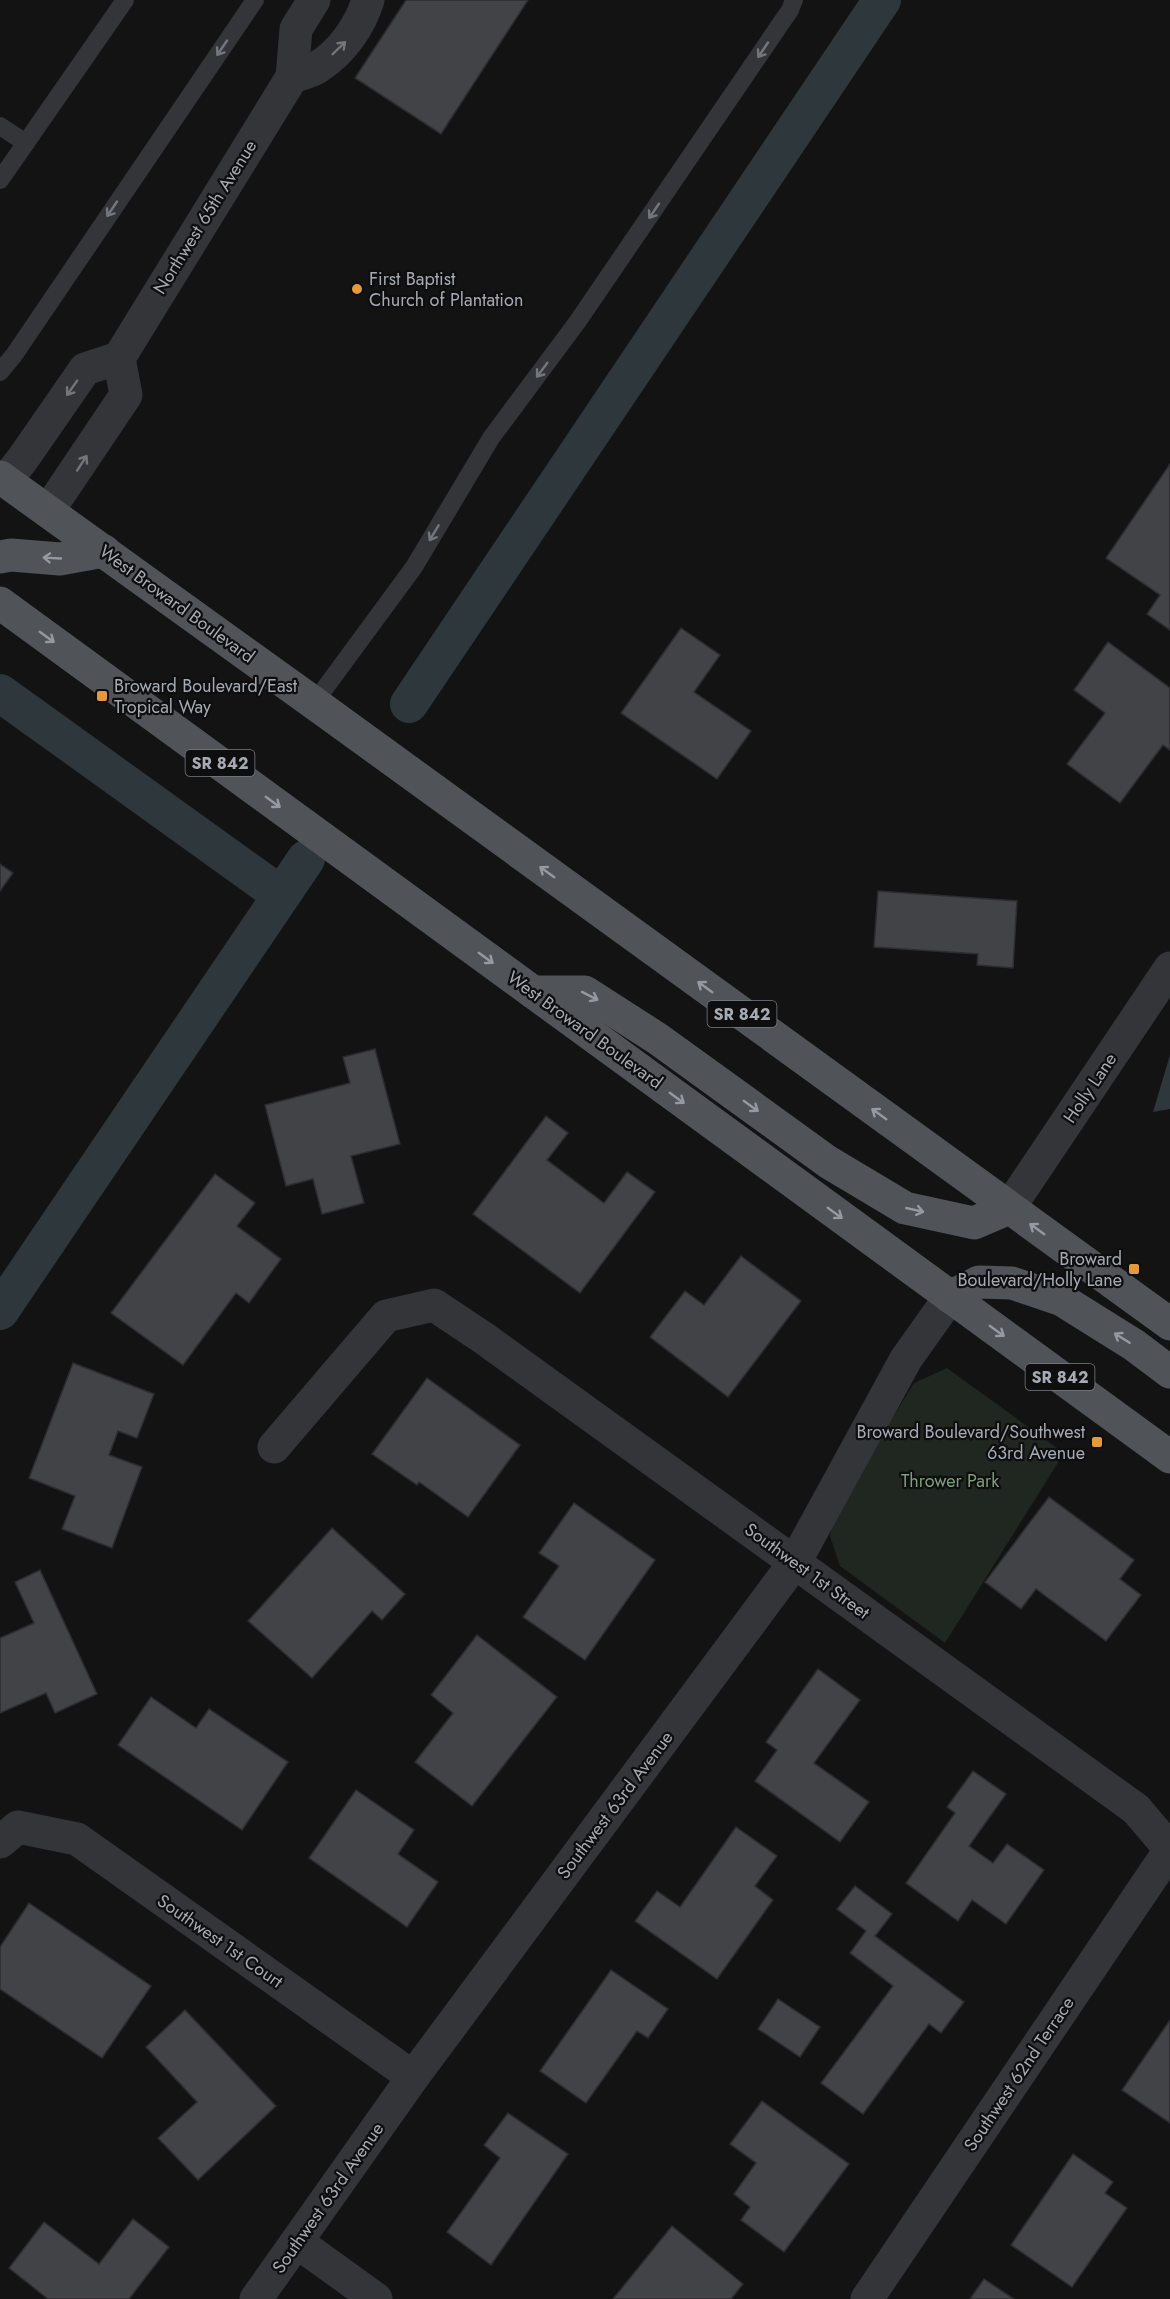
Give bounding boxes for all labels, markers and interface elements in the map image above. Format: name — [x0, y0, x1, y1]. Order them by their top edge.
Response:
one-way arrow — [216, 40, 228, 56]
one-way arrow — [332, 41, 347, 55]
one-way arrow — [757, 41, 770, 58]
street label: Northwest 65th Avenue — [147, 135, 263, 299]
one-way arrow — [106, 201, 118, 217]
one-way arrow — [648, 202, 660, 218]
place label: First Baptist Church of Plantation — [369, 266, 523, 313]
marker: First Baptist Church of Plantation — [350, 282, 364, 296]
one-way arrow — [535, 362, 548, 378]
one-way arrow — [66, 379, 78, 395]
one-way arrow — [76, 455, 88, 472]
one-way arrow — [428, 524, 440, 541]
street label: West Broward Boulevard — [94, 539, 260, 669]
one-way arrow — [43, 552, 62, 563]
one-way arrow — [39, 631, 55, 644]
place label: Broward Boulevard/East Tropical Way — [114, 673, 298, 720]
marker: Broward Boulevard/East Tropical Way — [95, 689, 109, 703]
road number: SR 842 — [186, 750, 254, 776]
one-way arrow — [264, 796, 280, 808]
one-way arrow — [540, 866, 556, 878]
one-way arrow — [478, 952, 494, 964]
street label: West Broward Boulevard — [502, 965, 668, 1095]
one-way arrow — [697, 981, 713, 993]
one-way arrow — [581, 991, 599, 1003]
road number: SR 842 — [708, 1001, 777, 1027]
street label: Holly Lane — [1057, 1048, 1123, 1128]
one-way arrow — [669, 1092, 685, 1104]
one-way arrow — [742, 1100, 758, 1112]
one-way arrow — [872, 1108, 888, 1120]
one-way arrow — [904, 1205, 924, 1216]
one-way arrow — [826, 1207, 842, 1219]
one-way arrow — [1030, 1222, 1046, 1235]
place label: Broward Boulevard/Holly Lane — [957, 1246, 1122, 1293]
marker: Broward Boulevard/Holly Lane — [1127, 1262, 1141, 1276]
one-way arrow — [989, 1325, 1005, 1337]
one-way arrow — [1114, 1332, 1131, 1344]
road number: SR 842 — [1026, 1364, 1094, 1390]
place label: Broward Boulevard/Southwest 63rd Avenue — [856, 1419, 1086, 1466]
marker: Broward Boulevard/Southwest 63rd Avenue — [1090, 1435, 1104, 1449]
park label: Thrower Park — [901, 1468, 999, 1494]
street label: Southwest 1st Street — [739, 1517, 875, 1626]
street label: Southwest 63rd Avenue — [551, 1726, 679, 1884]
street label: Southwest 1st Court — [152, 1888, 289, 1995]
street label: Southwest 62nd Terrace — [957, 1992, 1081, 2156]
street label: Southwest 63rd Avenue — [266, 2117, 390, 2279]

